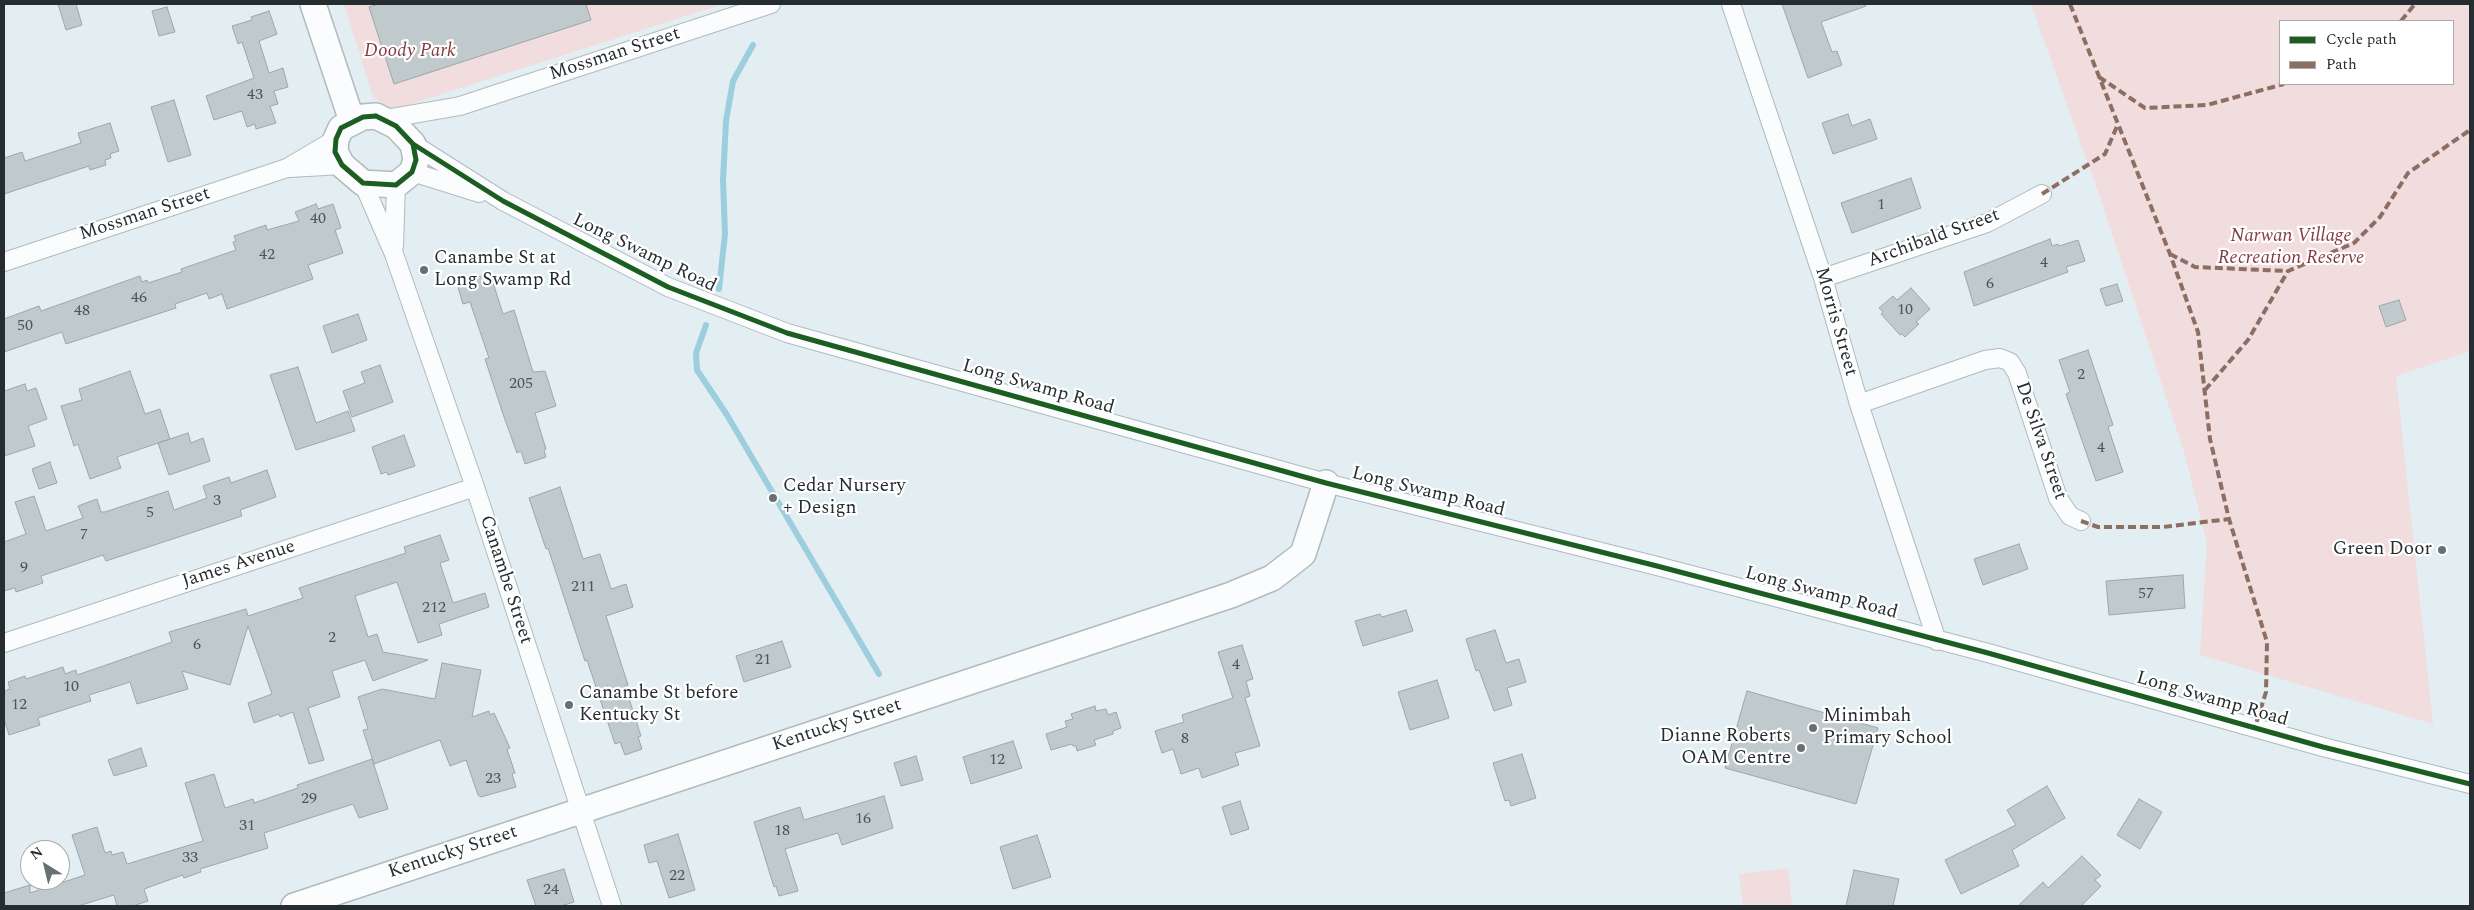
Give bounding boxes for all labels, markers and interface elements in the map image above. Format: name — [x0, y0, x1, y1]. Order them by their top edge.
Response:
legend — [2279, 20, 2454, 85]
street label: Mossman Street — [547, 23, 683, 87]
text: Cycle path — [2326, 28, 2397, 51]
park label: Doody Park — [364, 41, 456, 63]
text: Path — [2326, 53, 2357, 76]
house number: 43 — [247, 86, 263, 106]
street label: Mossman Street — [77, 183, 213, 247]
house number: 1 — [1877, 196, 1885, 216]
street label: Archibald Street — [1865, 205, 2003, 273]
street label: Long Swamp Road — [568, 209, 720, 299]
house number: 40 — [310, 210, 326, 230]
park label: Narwan Village Recreation Reserve — [2218, 226, 2364, 270]
house number: 42 — [259, 246, 275, 266]
place label: Canambe St at Long Swamp Rd — [434, 248, 571, 292]
house number: 4 — [2040, 254, 2048, 274]
marker: Canambe St at Long Swamp Rd — [418, 264, 430, 276]
street label: Morris Street — [1809, 265, 1861, 379]
house number: 6 — [1986, 275, 1994, 295]
house number: 46 — [131, 289, 147, 309]
house number: 10 — [1897, 301, 1913, 321]
house number: 48 — [74, 302, 90, 322]
house number: 50 — [17, 317, 33, 337]
street label: Long Swamp Road — [959, 355, 1117, 421]
house number: 2 — [2077, 366, 2085, 386]
house number: 205 — [509, 375, 533, 395]
street label: De Silva Street — [2009, 379, 2071, 503]
house number: 4 — [2097, 439, 2105, 459]
street label: Long Swamp Road — [1349, 463, 1507, 523]
place label: Cedar Nursery + Design — [783, 476, 906, 520]
house number: 3 — [213, 492, 221, 512]
marker: Cedar Nursery + Design — [767, 492, 779, 504]
house number: 5 — [146, 504, 154, 524]
street label: Canambe Street — [473, 513, 537, 647]
house number: 7 — [80, 526, 88, 546]
street label: James Avenue — [180, 536, 298, 594]
place label: Green Door — [2333, 539, 2432, 561]
marker: Green Door — [2436, 544, 2448, 556]
house number: 9 — [20, 559, 28, 579]
street label: Long Swamp Road — [1742, 563, 1900, 625]
house number: 211 — [571, 578, 595, 598]
house number: 57 — [2138, 585, 2154, 605]
house number: 212 — [422, 599, 446, 619]
house number: 2 — [328, 629, 336, 649]
house number: 6 — [193, 636, 201, 656]
house number: 21 — [755, 651, 771, 671]
house number: 4 — [1232, 656, 1240, 676]
street label: Long Swamp Road — [2133, 667, 2291, 733]
house number: 10 — [63, 678, 79, 698]
place label: Canambe St before Kentucky St — [579, 683, 738, 727]
street label: Kentucky Street — [770, 694, 904, 758]
house number: 12 — [11, 696, 27, 716]
marker: Canambe St before Kentucky St — [563, 699, 575, 711]
place label: Minimbah Primary School — [1823, 706, 1952, 750]
marker: Minimbah Primary School — [1807, 722, 1819, 734]
place label: Dianne Roberts OAM Centre — [1660, 726, 1791, 770]
house number: 8 — [1181, 730, 1189, 750]
marker: Dianne Roberts OAM Centre — [1795, 742, 1807, 754]
house number: 12 — [989, 751, 1005, 771]
house number: 23 — [485, 770, 501, 790]
house number: 29 — [301, 790, 317, 810]
house number: 16 — [855, 810, 871, 830]
house number: 31 — [239, 817, 255, 837]
street label: Kentucky Street — [386, 821, 520, 885]
house number: 18 — [774, 822, 790, 842]
north arrow — [20, 840, 70, 890]
text: N — [26, 841, 47, 865]
house number: 33 — [182, 849, 198, 869]
house number: 22 — [669, 867, 685, 887]
house number: 24 — [543, 881, 559, 901]

